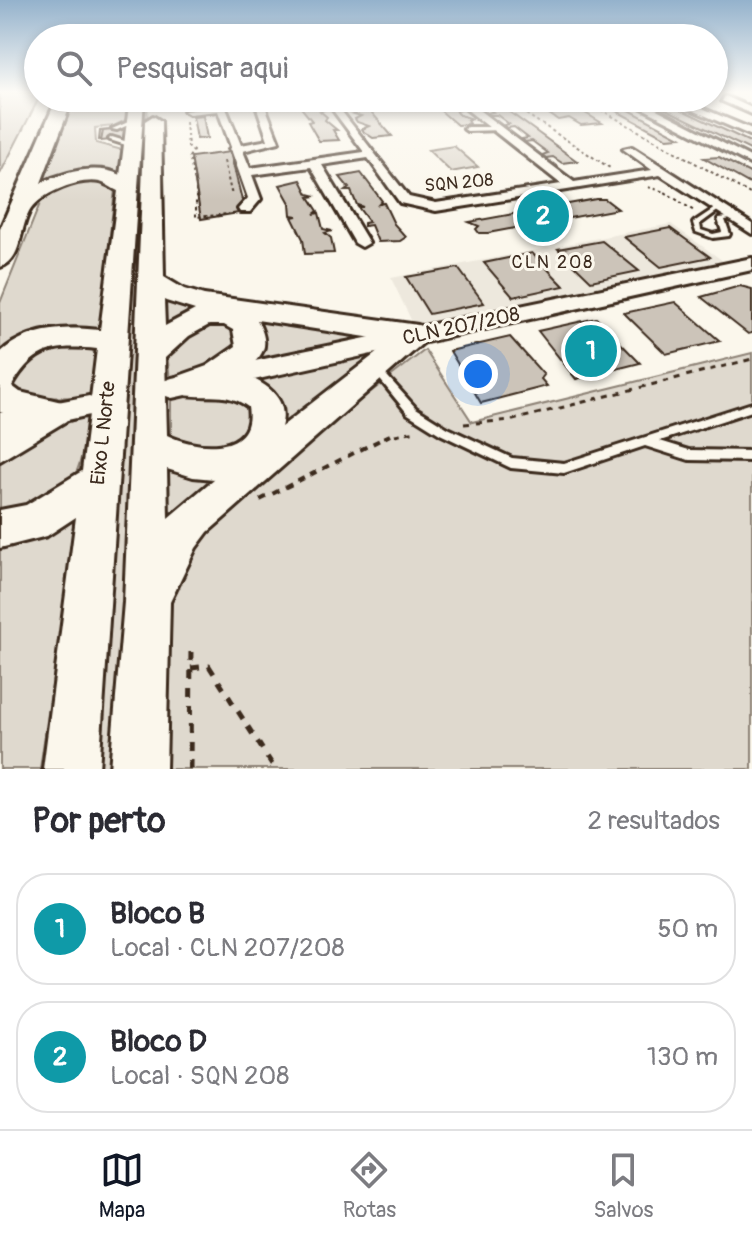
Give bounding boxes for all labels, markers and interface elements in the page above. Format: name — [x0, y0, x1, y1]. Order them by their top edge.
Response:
search box — [24, 24, 728, 112]
icon: search — [52, 46, 96, 90]
text: Pesquisar aqui — [116, 50, 288, 87]
street label: SQN 208 — [424, 169, 494, 197]
pin: 2 — [517, 186, 569, 246]
district label: CLN 208 — [512, 251, 594, 274]
street label: CLN 207/208 — [400, 301, 522, 351]
pin: 1 — [565, 321, 617, 381]
your location — [458, 354, 498, 394]
street label: Eixo L Norte — [85, 380, 121, 486]
text: Por perto — [32, 800, 165, 843]
text: 2 resultados — [588, 805, 720, 837]
text: Bloco B — [110, 895, 205, 932]
text: 1 — [55, 913, 65, 945]
text: 50 m — [657, 913, 718, 945]
text: Local · CLN 207/208 — [110, 932, 345, 964]
text: Bloco D — [110, 1023, 207, 1060]
text: 2 — [53, 1041, 67, 1073]
text: 130 m — [647, 1041, 718, 1073]
text: Local · SQN 208 — [110, 1060, 289, 1092]
tab: Mapa — [99, 1148, 145, 1224]
tab: Rotas — [343, 1148, 396, 1224]
tab: Salvos — [593, 1148, 653, 1224]

